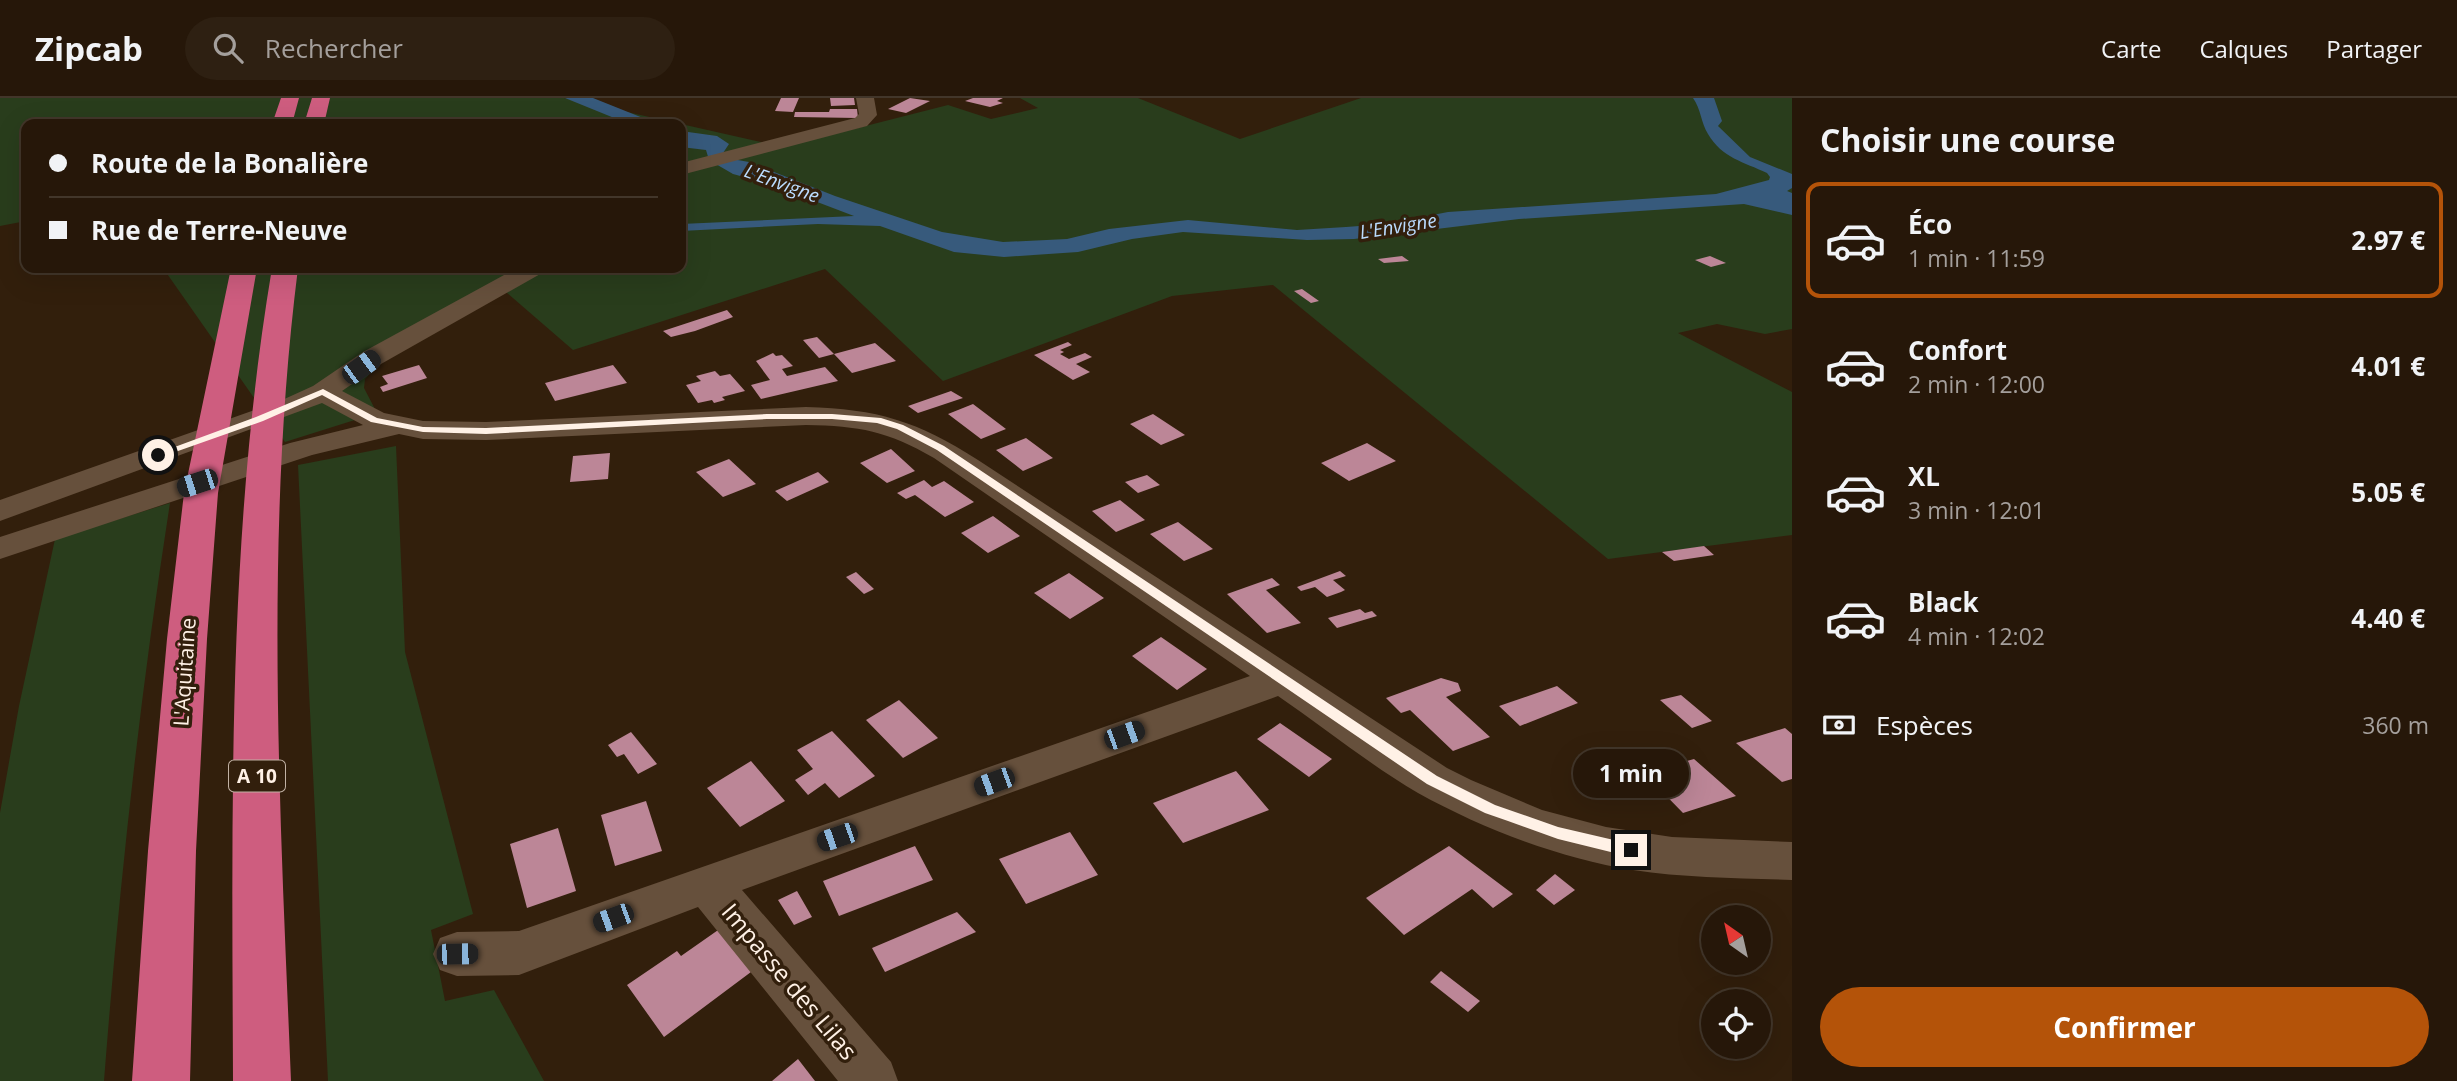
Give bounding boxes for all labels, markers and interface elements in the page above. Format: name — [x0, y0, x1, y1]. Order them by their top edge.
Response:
search box — [185, 17, 675, 80]
text: Zipcab — [35, 26, 143, 71]
icon: search — [209, 29, 247, 67]
text: Rechercher — [265, 30, 403, 66]
text: Carte — [2101, 32, 2161, 65]
text: Calques — [2199, 32, 2288, 65]
text: Partager — [2326, 32, 2422, 65]
text: Choisir une course — [1820, 118, 2115, 161]
text: Route de la Bonalière — [91, 145, 368, 181]
water label: L'Envigne — [741, 157, 823, 209]
text: Éco — [1908, 206, 1952, 242]
water label: L'Envigne — [1358, 207, 1438, 245]
icon: car — [1824, 209, 1887, 272]
text: Rue de Terre-Neuve — [91, 212, 347, 248]
text: 2.97 € — [2351, 222, 2425, 258]
text: 1 min · 11:59 — [1908, 242, 2045, 274]
text: Confort — [1908, 332, 2007, 368]
icon: car — [1824, 335, 1887, 398]
car — [338, 346, 385, 388]
text: 4.01 € — [2351, 348, 2425, 384]
text: 2 min · 12:00 — [1908, 368, 2045, 400]
route start — [142, 439, 174, 471]
text: XL — [1908, 458, 1940, 494]
icon: car — [1824, 461, 1887, 524]
car — [174, 467, 221, 499]
text: 5.05 € — [2351, 474, 2425, 510]
text: 3 min · 12:01 — [1908, 494, 2045, 526]
text: Black — [1908, 584, 1979, 620]
icon: car — [1824, 587, 1887, 650]
text: 4.40 € — [2351, 600, 2425, 636]
street label: L'Aquitaine — [166, 617, 202, 727]
text: 4 min · 12:02 — [1908, 620, 2045, 652]
icon: cash — [1820, 706, 1858, 744]
text: Espèces — [1876, 707, 1973, 743]
text: 360 m — [2362, 709, 2429, 741]
car — [1101, 718, 1148, 752]
callout: 1 min — [1573, 748, 1689, 798]
text: 1 min — [1599, 757, 1663, 789]
road number: A 10 — [229, 761, 285, 792]
car — [971, 765, 1018, 799]
car — [814, 820, 861, 854]
route end — [1615, 834, 1647, 866]
street label: Impasse des Lilas — [715, 896, 865, 1066]
car — [590, 901, 637, 935]
north arrow — [1701, 905, 1771, 975]
map controls — [1701, 905, 1771, 1059]
car — [436, 943, 479, 965]
button: Confirmer — [1820, 987, 2429, 1067]
button: locate — [1701, 989, 1771, 1059]

